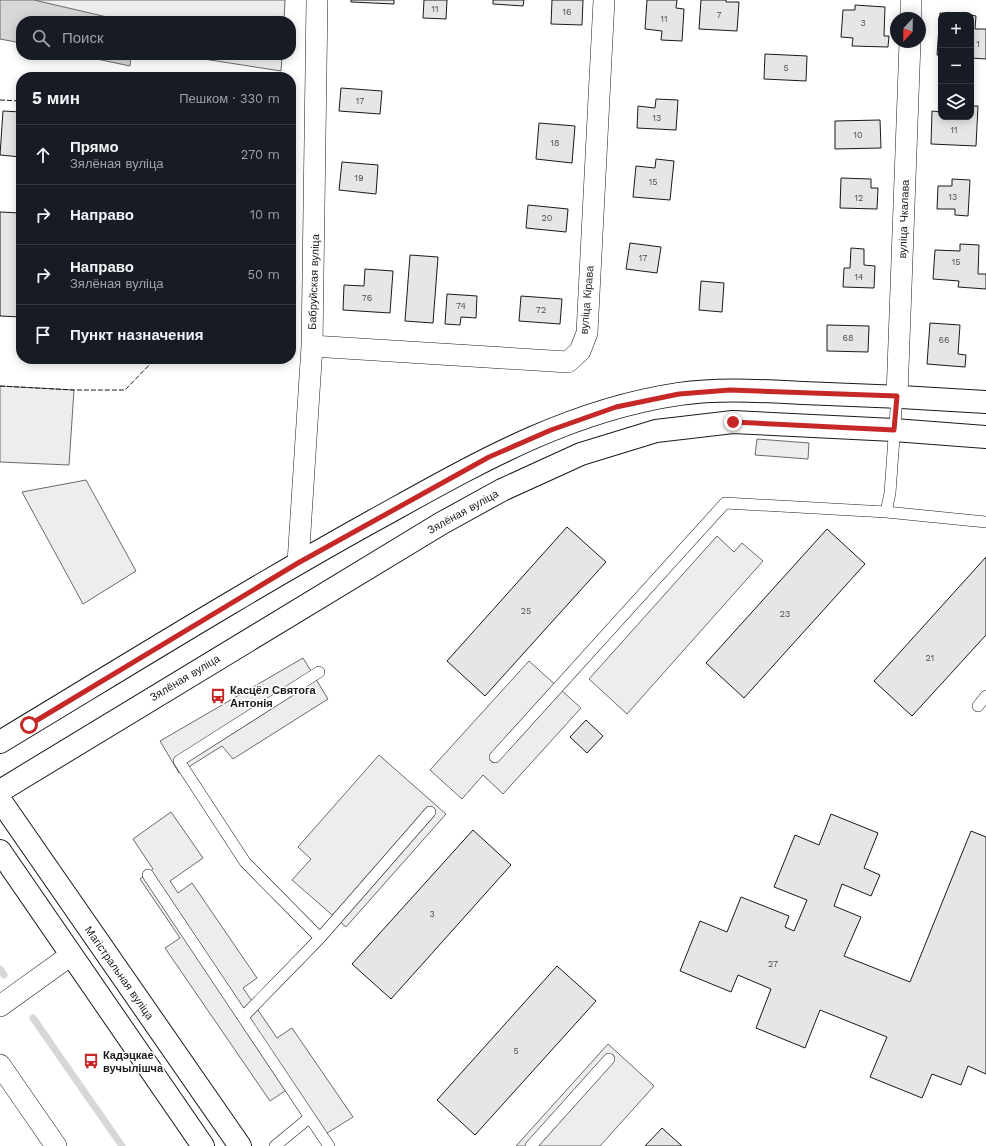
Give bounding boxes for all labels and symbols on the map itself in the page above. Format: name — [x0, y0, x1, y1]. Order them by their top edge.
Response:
house number: 11 — [431, 4, 439, 14]
house number: 16 — [563, 7, 571, 17]
house number: 7 — [716, 10, 722, 20]
north arrow — [890, 12, 926, 48]
house number: 11 — [660, 14, 668, 24]
house number: 3 — [860, 18, 866, 28]
house number: 1 — [976, 39, 980, 49]
house number: 5 — [783, 63, 789, 73]
house number: 17 — [356, 96, 364, 106]
house number: 13 — [653, 113, 661, 123]
house number: 11 — [950, 125, 958, 135]
house number: 10 — [853, 130, 863, 140]
house number: 18 — [550, 138, 560, 148]
house number: 19 — [354, 173, 364, 183]
house number: 15 — [649, 177, 657, 187]
street label: вуліца Чкалава — [896, 179, 912, 259]
house number: 13 — [949, 192, 957, 202]
house number: 12 — [855, 193, 863, 203]
house number: 20 — [542, 213, 553, 223]
street label: Бабруйская вуліца — [306, 233, 322, 330]
house number: 17 — [639, 253, 647, 263]
house number: 15 — [952, 257, 960, 267]
street label: вуліца Кірава — [578, 264, 597, 335]
house number: 14 — [854, 272, 864, 282]
house number: 76 — [362, 293, 372, 303]
house number: 74 — [456, 301, 466, 311]
house number: 72 — [536, 305, 546, 315]
house number: 68 — [842, 333, 854, 343]
house number: 66 — [939, 335, 949, 345]
route end — [724, 413, 742, 431]
street label: Зялёная вуліца — [425, 487, 502, 537]
house number: 25 — [521, 606, 531, 616]
house number: 23 — [780, 609, 790, 619]
street label: Зялёная вуліца — [148, 652, 223, 704]
house number: 21 — [926, 653, 934, 663]
place label: Касцёл Святога Антонія — [230, 684, 317, 710]
bus stop icon: Касцёл Святога Антонія — [209, 687, 227, 705]
route start — [20, 716, 38, 734]
house number: 3 — [429, 909, 435, 919]
street label: Магістральная вуліца — [82, 924, 157, 1023]
house number: 27 — [768, 959, 778, 969]
house number: 5 — [513, 1046, 519, 1056]
place label: Кадэцкае вучылішча — [103, 1049, 164, 1075]
bus stop icon: Кадэцкае вучылішча — [82, 1052, 100, 1070]

